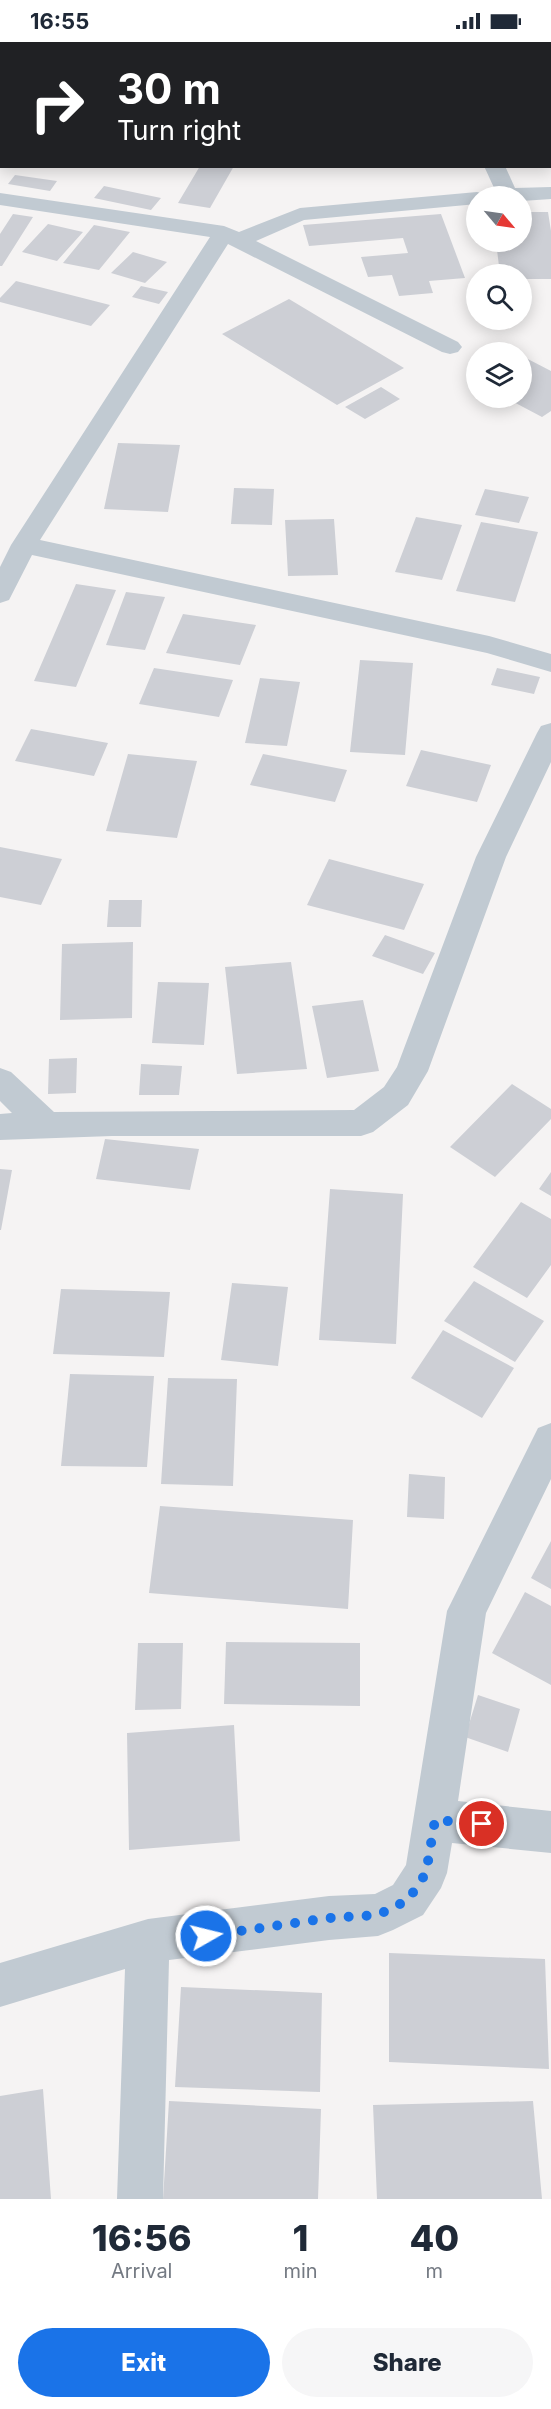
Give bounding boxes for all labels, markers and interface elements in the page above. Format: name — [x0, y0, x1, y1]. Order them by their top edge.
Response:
text: 16:55 — [30, 8, 89, 34]
text: 30 m — [117, 63, 221, 114]
icon: right — [18, 66, 96, 144]
text: Turn right — [117, 114, 241, 147]
north arrow — [466, 186, 532, 252]
map controls — [466, 186, 532, 408]
button: search — [466, 264, 532, 330]
button: layers — [466, 342, 532, 408]
pin — [456, 1798, 507, 1849]
icon: arrive — [465, 1807, 498, 1840]
position arrow — [174, 1904, 238, 1968]
text: 16:56 — [92, 2216, 192, 2260]
text: 1 — [293, 2216, 308, 2260]
text: 40 — [409, 2216, 459, 2260]
text: Arrival — [111, 2259, 172, 2283]
text: min — [283, 2259, 318, 2283]
text: m — [425, 2259, 443, 2283]
button: Exit — [18, 2328, 270, 2397]
button: Share — [282, 2328, 533, 2397]

